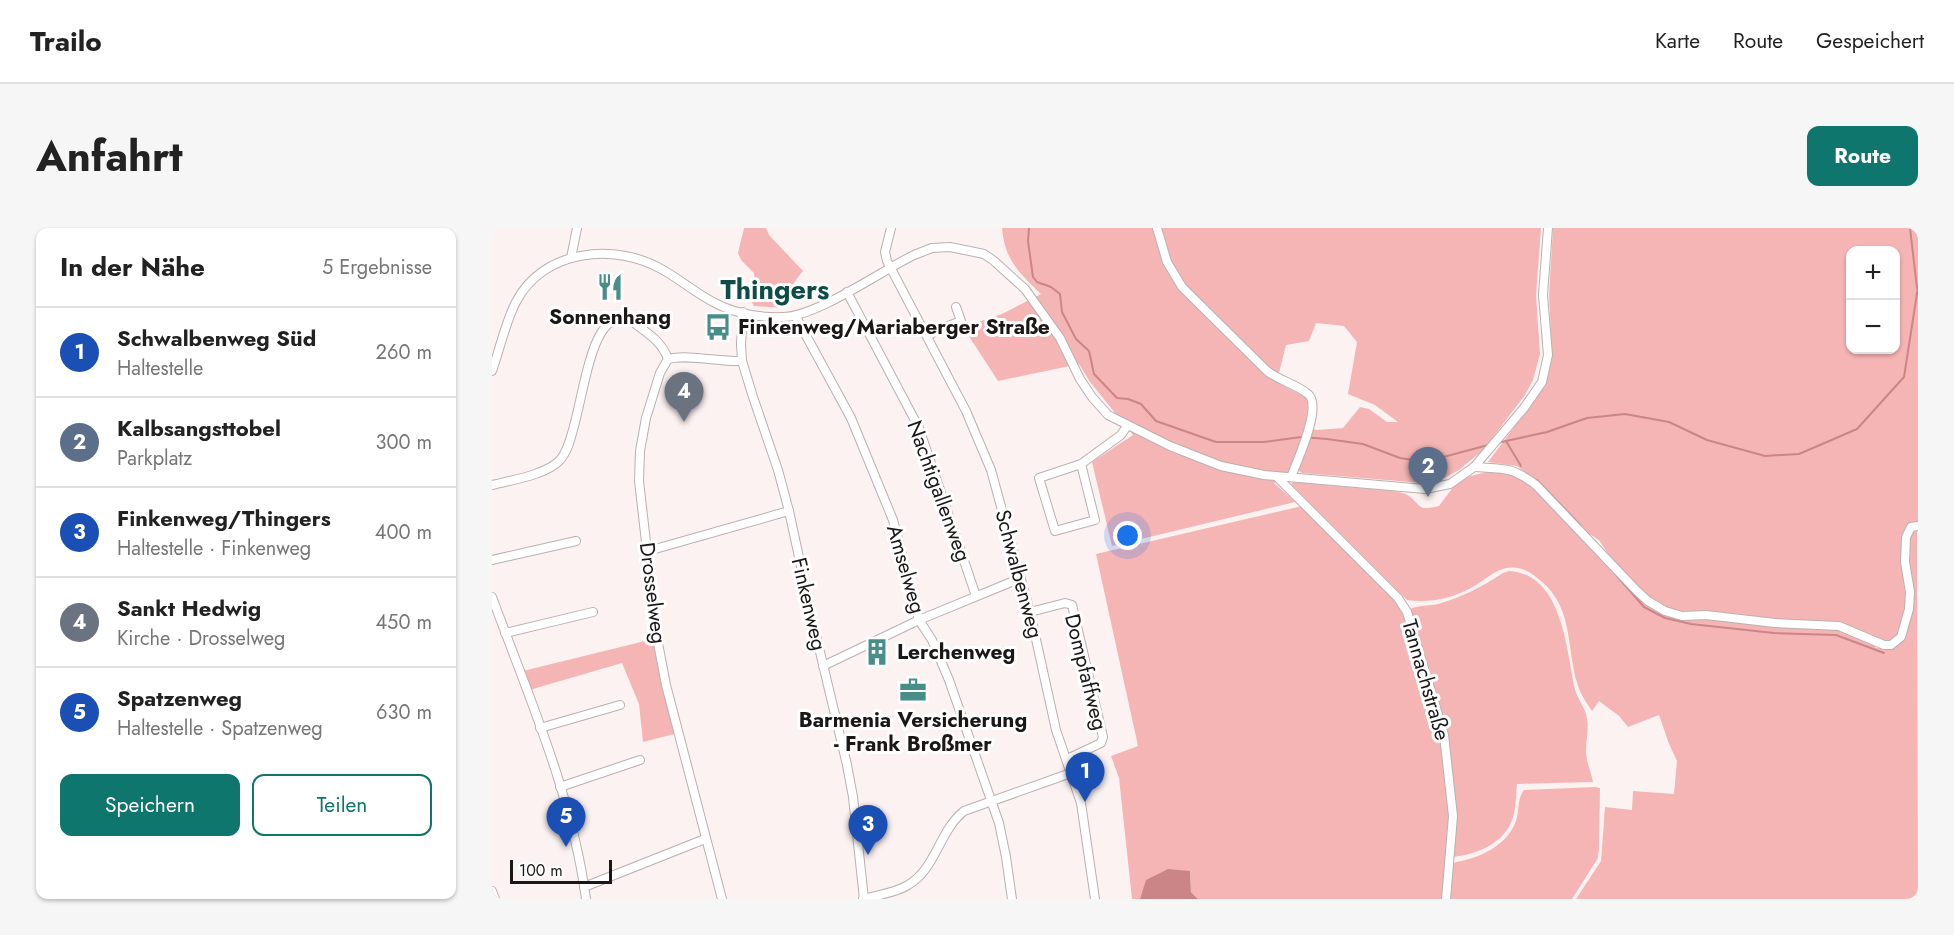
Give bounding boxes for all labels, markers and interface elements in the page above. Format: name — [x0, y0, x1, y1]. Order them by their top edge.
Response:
text: Trailo — [30, 21, 102, 62]
text: Karte — [1655, 26, 1700, 56]
text: Route — [1733, 26, 1783, 56]
text: Gespeichert — [1816, 26, 1924, 56]
text: Anfahrt — [36, 126, 183, 187]
button: Route — [1807, 126, 1918, 186]
map controls — [1846, 246, 1900, 354]
button: + — [1846, 246, 1900, 300]
text: In der Nähe — [60, 248, 205, 286]
text: 5 Ergebnisse — [322, 253, 432, 282]
district label: Thingers — [721, 270, 829, 309]
restaurant icon: Sonnenhang — [595, 272, 625, 302]
button: − — [1846, 300, 1900, 354]
place label: Sonnenhang — [549, 302, 671, 332]
bus stop icon: Finkenweg/Mariaberger Straße — [703, 312, 733, 342]
place label: Finkenweg/Mariaberger Straße — [738, 312, 1050, 342]
text: Schwalbenweg Süd — [117, 322, 316, 354]
text: 1 — [74, 338, 85, 367]
text: 260 m — [376, 338, 432, 367]
text: Haltestelle — [117, 354, 203, 383]
pin: 4 — [664, 372, 704, 422]
text: Kalbsangsttobel — [117, 412, 281, 444]
street label: Nachtigallenweg — [900, 416, 978, 566]
text: 2 — [73, 428, 86, 457]
text: 300 m — [375, 428, 432, 457]
text: Parkplatz — [117, 444, 192, 473]
pin: 2 — [1408, 448, 1448, 497]
text: Finkenweg/Thingers — [117, 502, 331, 534]
street label: Schwalbenweg — [987, 506, 1051, 642]
text: 3 — [73, 518, 86, 547]
text: 400 m — [375, 518, 432, 547]
street label: Amselweg — [879, 521, 933, 617]
your location — [1113, 521, 1142, 550]
text: Haltestelle · Finkenweg — [117, 534, 311, 563]
street label: Drosselweg — [632, 541, 674, 645]
street label: Finkenweg — [784, 555, 834, 653]
text: Sankt Hedwig — [117, 592, 261, 624]
text: 4 — [73, 608, 86, 637]
text: 450 m — [375, 608, 432, 637]
street label: Dompfaffweg — [1057, 611, 1115, 733]
street label: Tannachstraße — [1394, 616, 1458, 744]
text: Kirche · Drosselweg — [117, 624, 286, 653]
building icon: Lerchenweg — [862, 637, 892, 667]
place label: Lerchenweg — [897, 637, 1015, 667]
office icon: Barmenia Versicherung - Frank Broßmer — [898, 675, 928, 705]
text: Spatzenweg — [117, 682, 242, 714]
text: 5 — [73, 698, 86, 727]
text: 630 m — [376, 698, 432, 727]
place label: Barmenia Versicherung - Frank Broßmer — [799, 705, 1027, 759]
text: Haltestelle · Spatzenweg — [117, 714, 323, 743]
pin: 1 — [1066, 752, 1104, 802]
button: Speichern — [60, 774, 240, 836]
button: Teilen — [252, 774, 432, 836]
pin: 5 — [546, 798, 586, 847]
pin: 3 — [848, 806, 887, 855]
scale bar — [510, 857, 612, 884]
text: 100 m — [519, 859, 563, 882]

